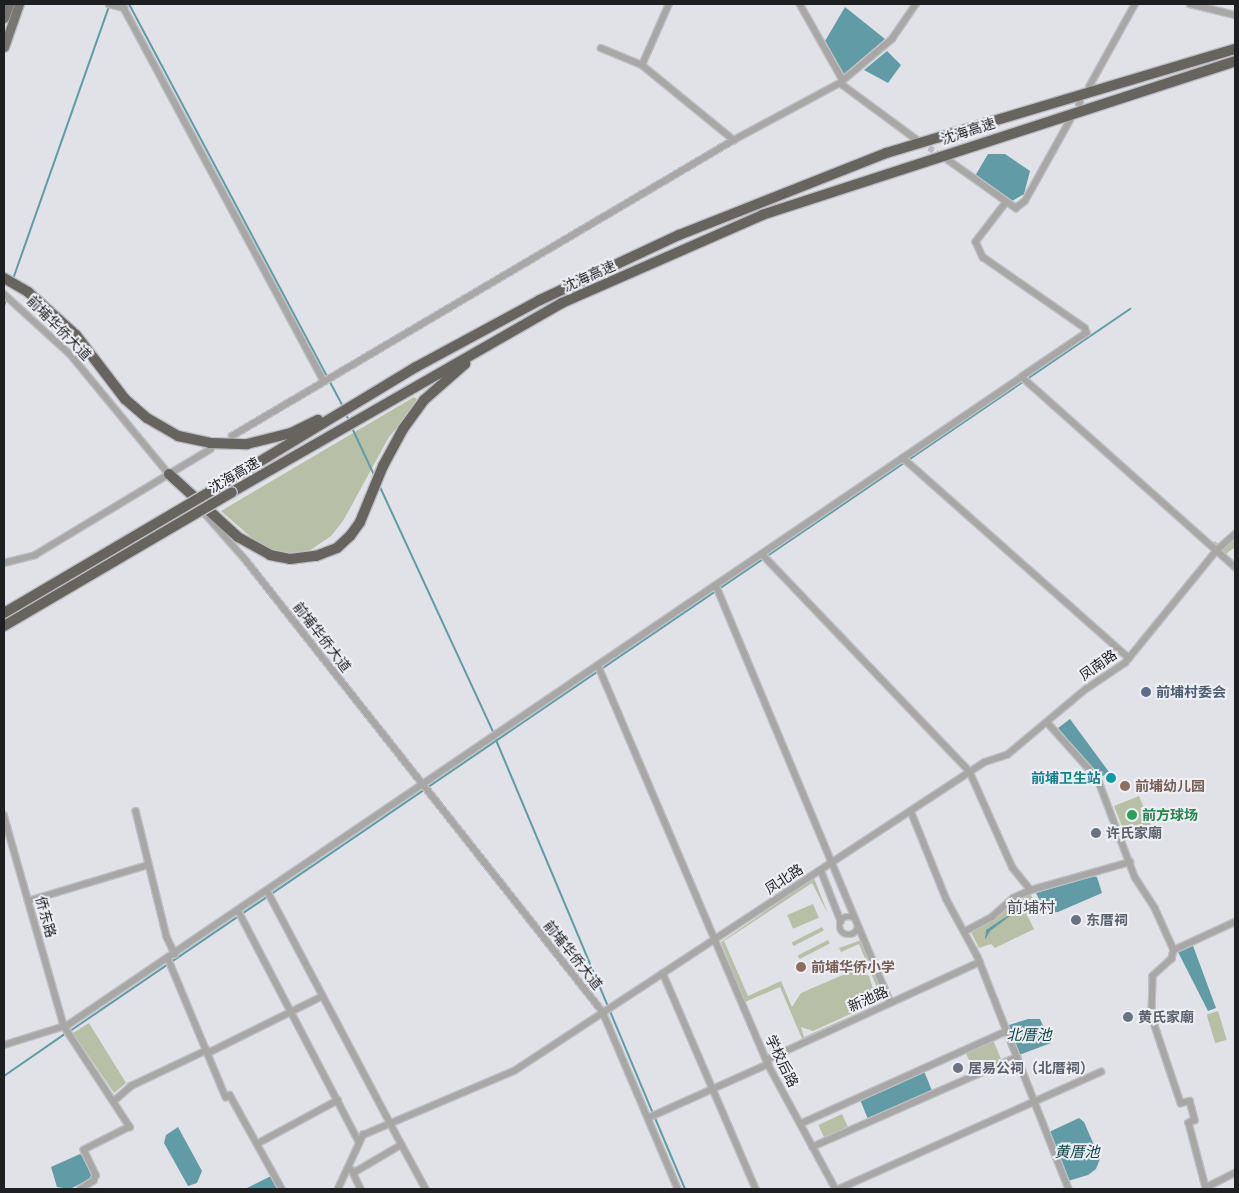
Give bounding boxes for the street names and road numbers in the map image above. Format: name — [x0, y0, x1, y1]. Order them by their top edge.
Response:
street label: 沈海高速 — [939, 114, 997, 148]
street label: 沈海高速 — [560, 257, 618, 295]
street label: 前埔华侨大道 — [23, 292, 95, 364]
street label: 沈海高速 — [206, 454, 262, 496]
street label: 前埔华侨大道 — [290, 599, 354, 675]
street label: 凤南路 — [1076, 646, 1120, 684]
street label: 凤北路 — [762, 861, 806, 897]
street label: 侨东路 — [32, 894, 60, 940]
street label: 前埔华侨大道 — [540, 917, 606, 993]
street label: 新池路 — [845, 983, 891, 1015]
street label: 学校后路 — [762, 1032, 802, 1090]

